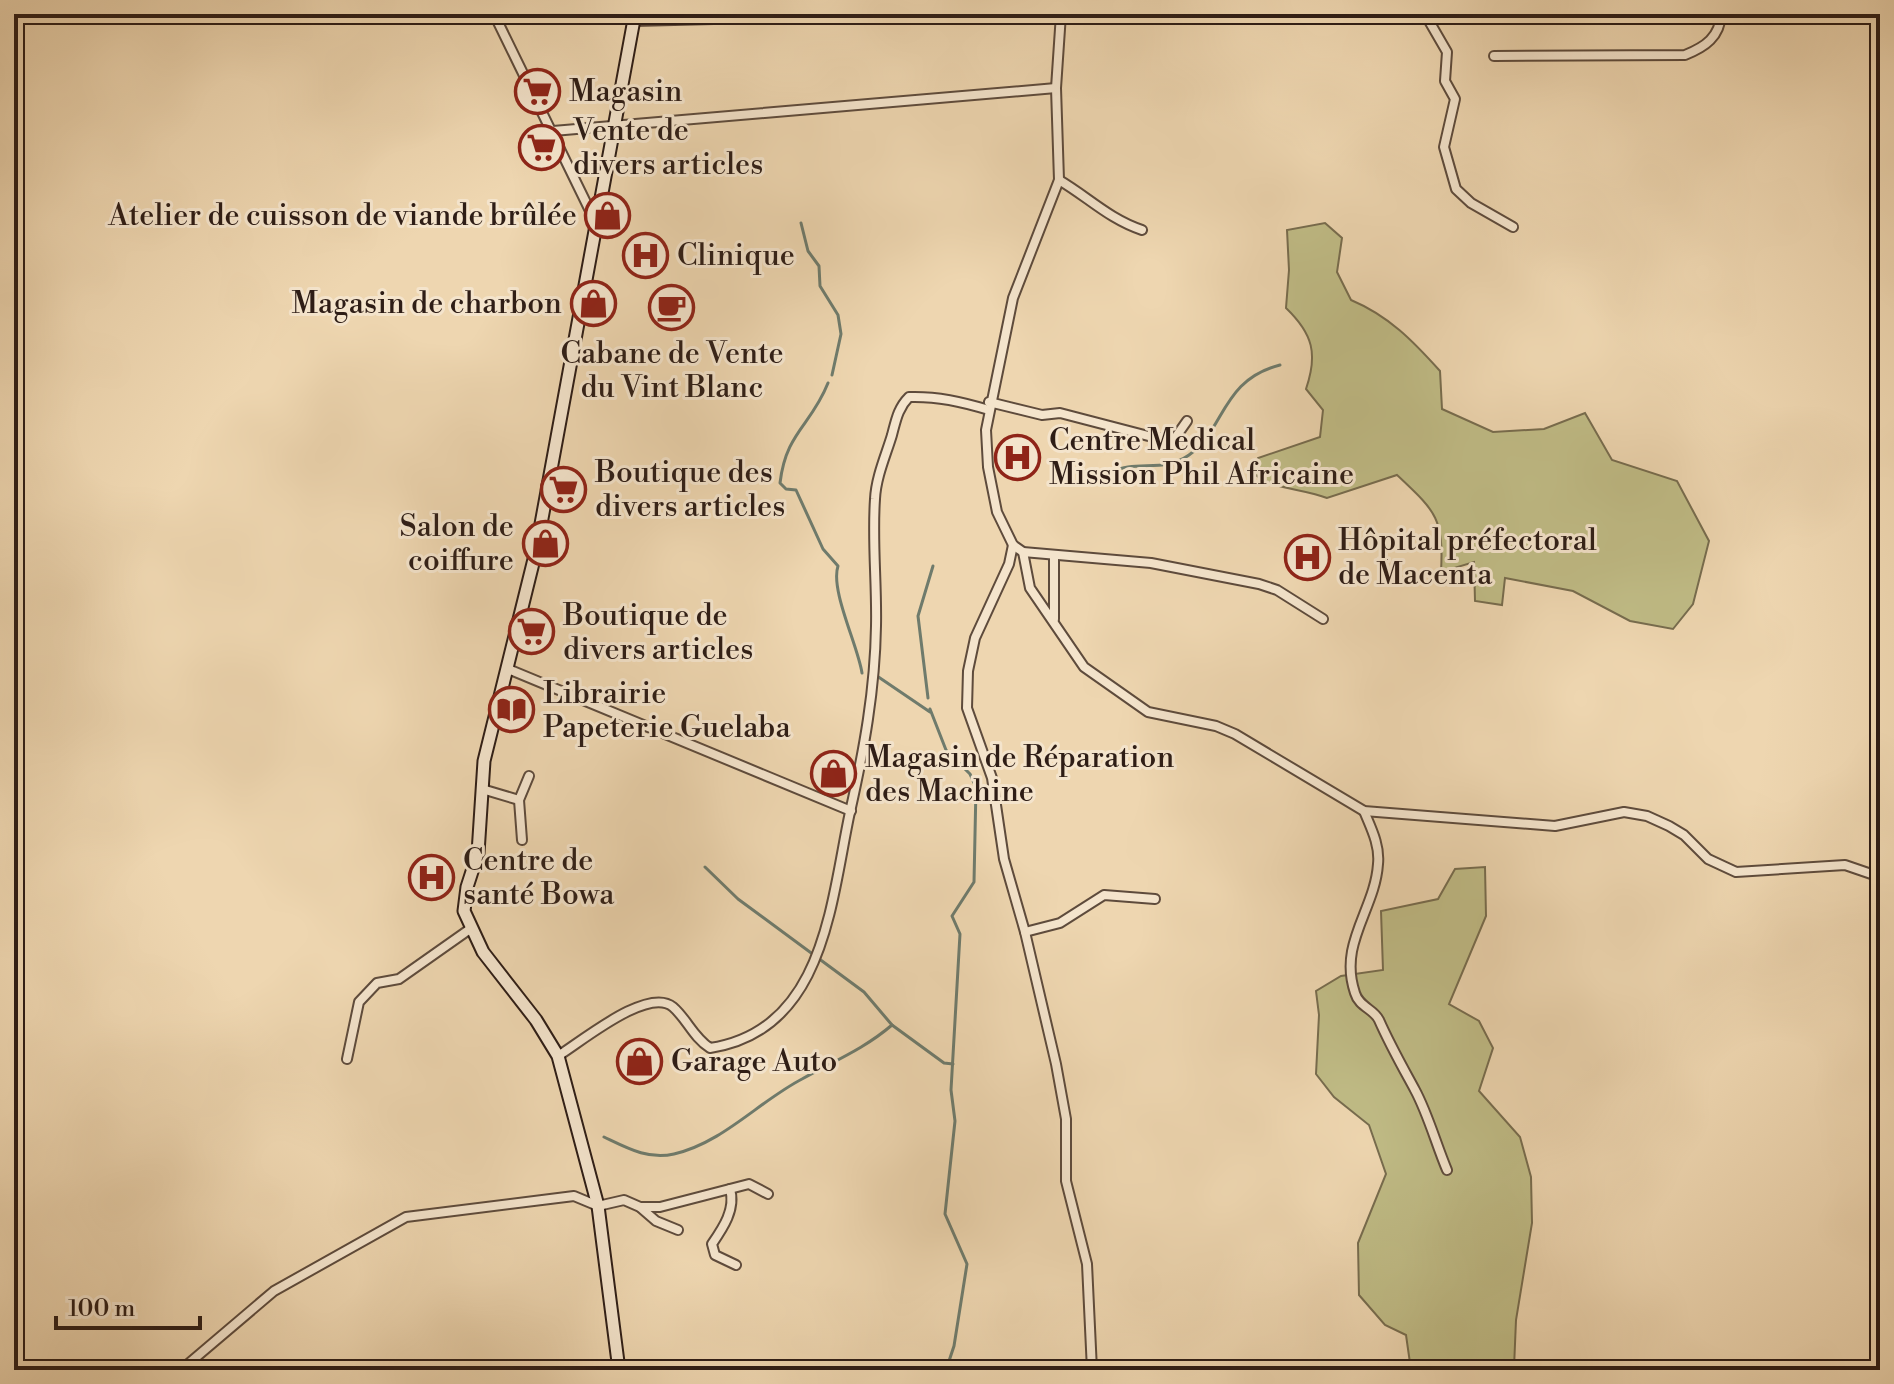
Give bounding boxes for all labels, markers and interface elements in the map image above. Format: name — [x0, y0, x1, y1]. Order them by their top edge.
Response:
supermarket icon: Magasin — [514, 67, 562, 115]
place label: Magasin — [569, 73, 682, 111]
place label: Vente de divers articles — [572, 112, 763, 184]
supermarket icon: Vente de divers articles — [518, 123, 566, 171]
shop icon: Atelier de cuisson de viande brûlée — [584, 191, 632, 239]
place label: Atelier de cuisson de viande brûlée — [107, 197, 577, 235]
hospital icon: Clinique — [622, 231, 670, 279]
place label: Clinique — [677, 237, 795, 275]
shop icon: Magasin de charbon — [569, 279, 617, 327]
cafe icon: Cabane de Vente du Vint Blanc — [648, 283, 696, 331]
place label: Magasin de charbon — [292, 285, 562, 323]
place label: Cabane de Vente du Vint Blanc — [560, 335, 784, 407]
place label: Centre Medical Mission Phil Africaine — [1049, 422, 1354, 494]
hospital icon: Centre Medical Mission Phil Africaine — [994, 433, 1042, 481]
place label: Boutique des divers articles — [594, 454, 785, 526]
supermarket icon: Boutique des divers articles — [540, 465, 588, 513]
place label: Salon de coiffure — [400, 508, 514, 580]
shop icon: Salon de coiffure — [521, 519, 569, 567]
place label: Hôpital préfectoral de Macenta — [1338, 522, 1597, 594]
hospital icon: Hôpital préfectoral de Macenta — [1283, 533, 1331, 581]
place label: Boutique de divers articles — [562, 597, 753, 669]
supermarket icon: Boutique de divers articles — [508, 608, 556, 656]
place label: Librairie Papeterie Guelaba — [543, 675, 791, 747]
library icon: Librairie Papeterie Guelaba — [488, 686, 536, 734]
place label: Magasin de Réparation des Machine — [865, 739, 1174, 811]
shop icon: Magasin de Réparation des Machine — [810, 750, 858, 798]
place label: Centre de santé Bowa — [463, 842, 615, 914]
hospital icon: Centre de santé Bowa — [408, 853, 456, 901]
shop icon: Garage Auto — [616, 1037, 664, 1085]
place label: Garage Auto — [671, 1043, 837, 1081]
scale bar — [56, 1280, 200, 1330]
text: 100 m — [68, 1294, 135, 1324]

